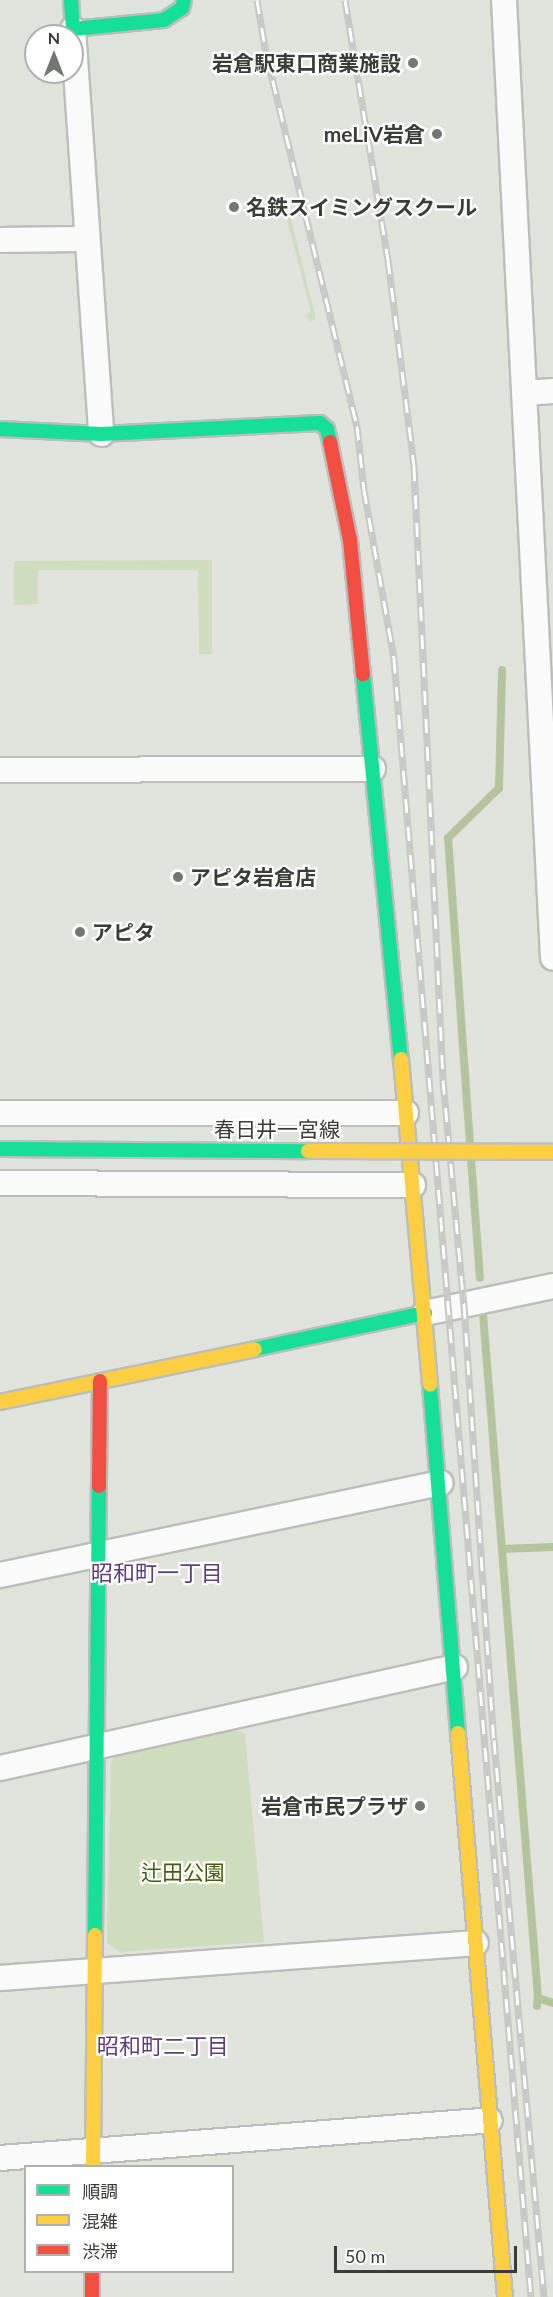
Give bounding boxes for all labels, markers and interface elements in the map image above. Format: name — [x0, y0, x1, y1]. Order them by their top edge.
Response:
north arrow — [24, 24, 84, 84]
text: N — [48, 28, 60, 47]
place label: 岩倉駅東口商業施設 — [212, 50, 401, 76]
marker: 岩倉駅東口商業施設 — [406, 56, 420, 70]
place label: meLiV岩倉 — [324, 121, 425, 147]
marker: meLiV岩倉 — [430, 127, 444, 141]
place label: 名鉄スイミングスクール — [246, 194, 477, 220]
marker: 名鉄スイミングスクール — [227, 200, 241, 214]
place label: アピタ岩倉店 — [190, 864, 316, 890]
marker: アピタ岩倉店 — [171, 870, 185, 884]
place label: アピタ — [92, 919, 155, 945]
marker: アピタ — [73, 925, 87, 939]
street label: 春日井一宮線 — [214, 1116, 340, 1142]
district label: 昭和町一丁目 — [91, 1560, 223, 1586]
place label: 岩倉市民プラザ — [261, 1793, 408, 1819]
marker: 岩倉市民プラザ — [413, 1799, 427, 1813]
park label: 辻田公園 — [141, 1859, 225, 1885]
district label: 昭和町二丁目 — [97, 2033, 229, 2059]
legend — [24, 2165, 234, 2273]
text: 順調 — [82, 2180, 118, 2202]
text: 混雑 — [82, 2210, 118, 2232]
scale bar — [337, 2234, 520, 2272]
text: 渋滞 — [82, 2240, 118, 2262]
text: 50 m — [345, 2245, 385, 2267]

